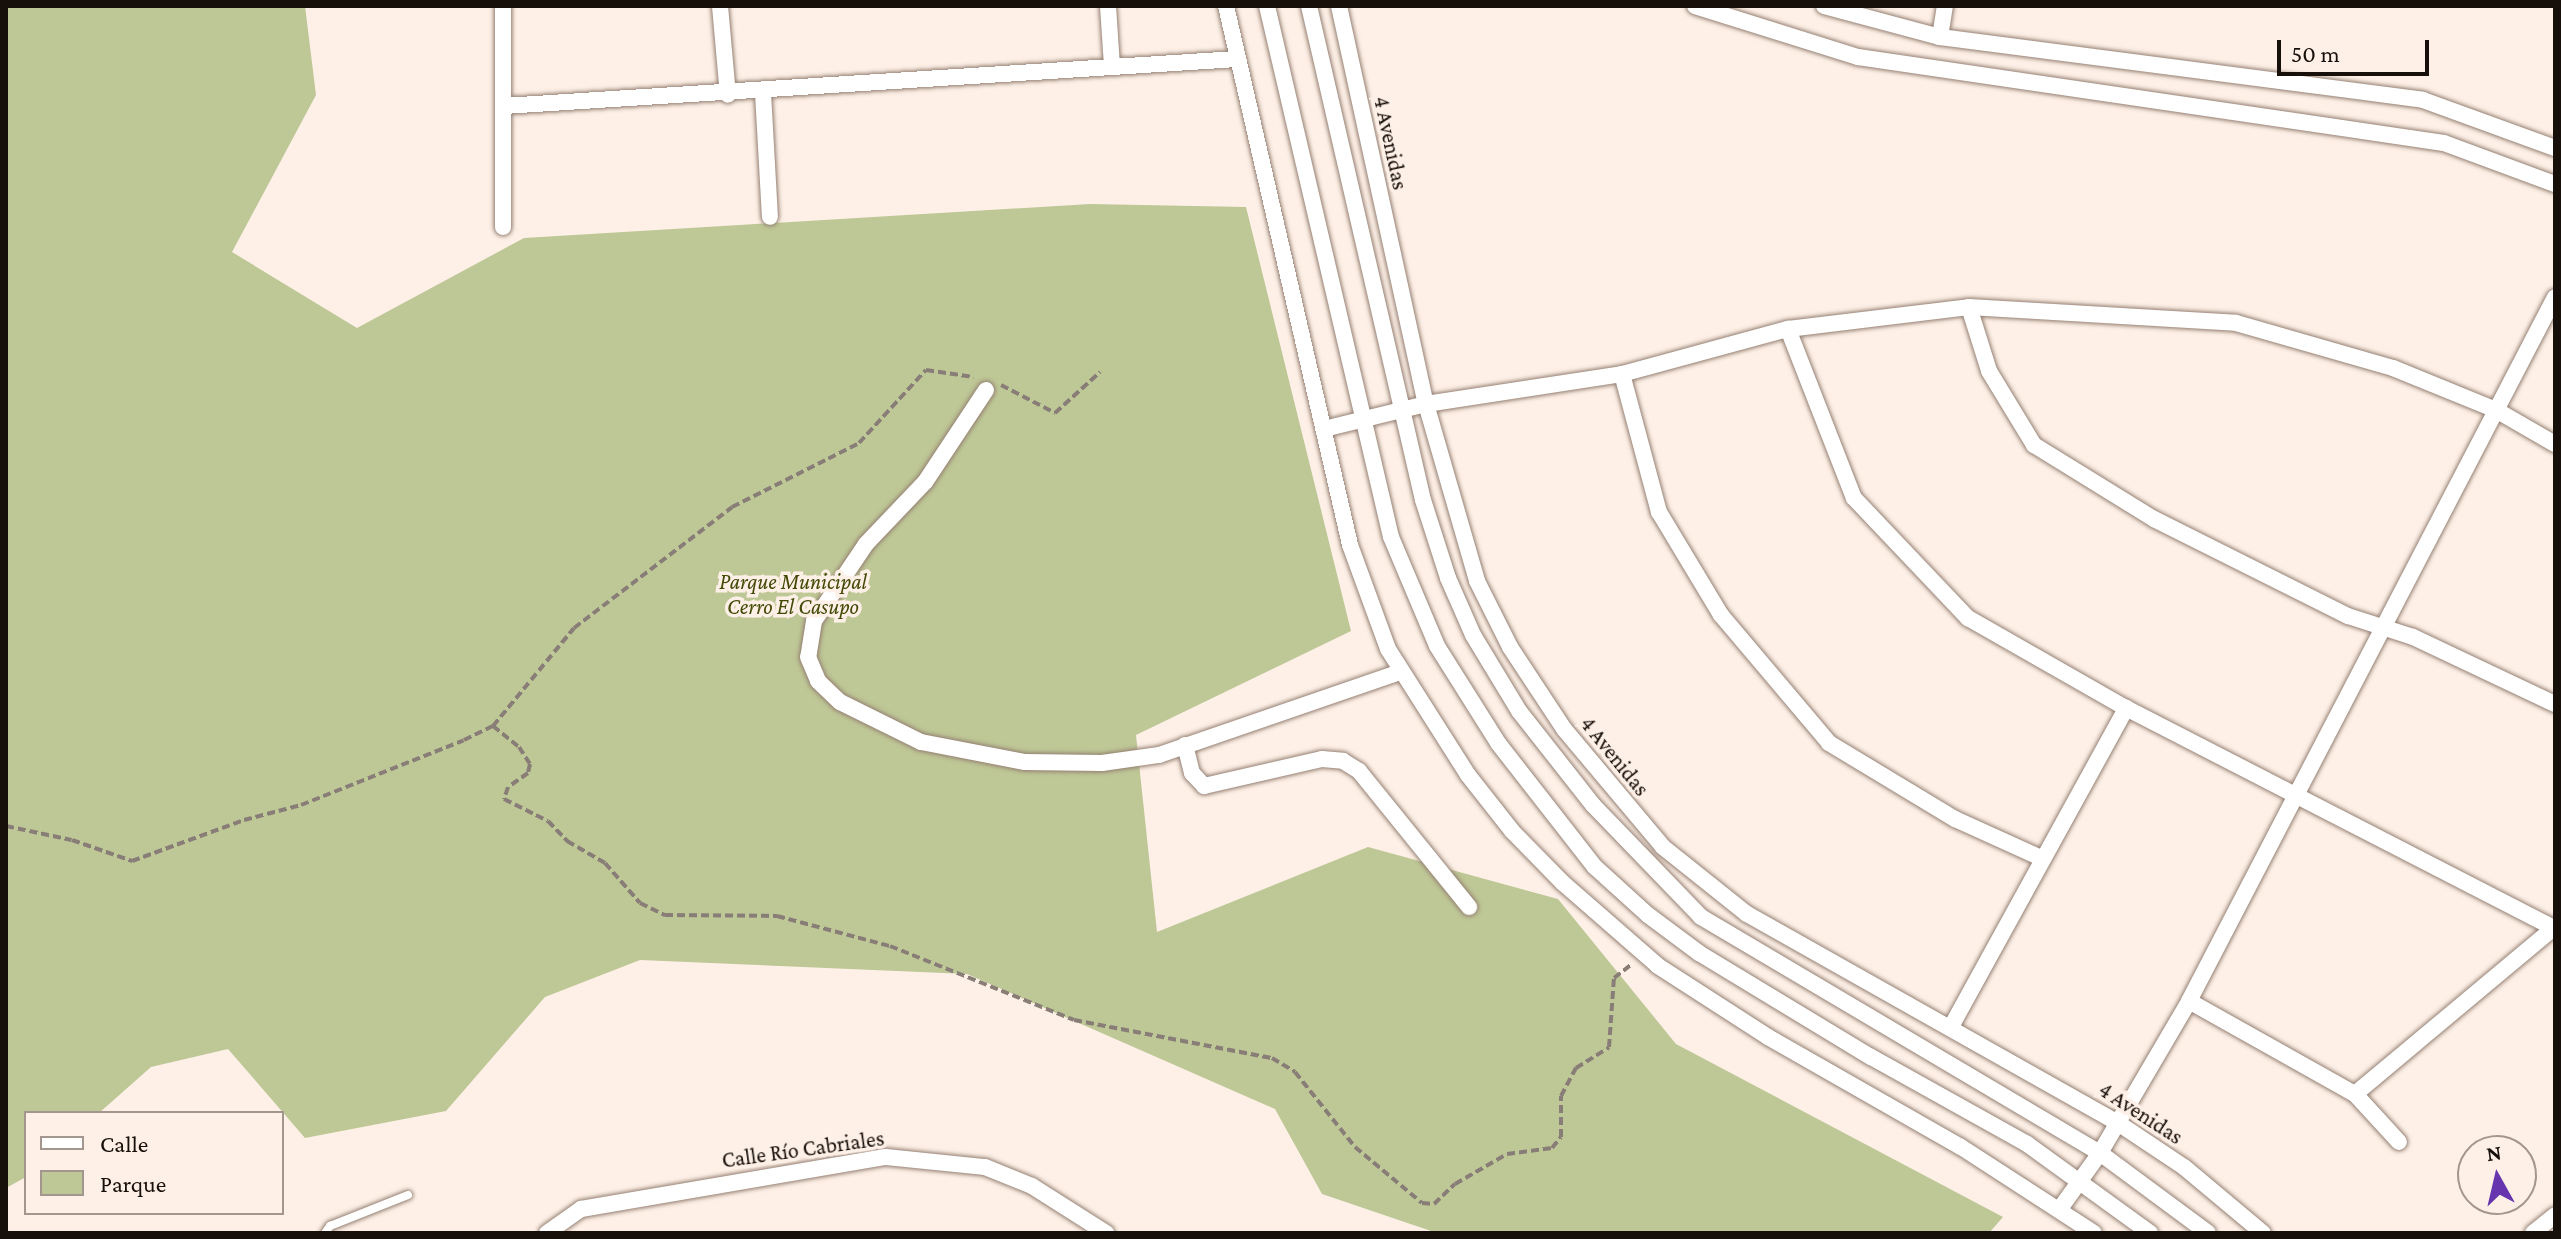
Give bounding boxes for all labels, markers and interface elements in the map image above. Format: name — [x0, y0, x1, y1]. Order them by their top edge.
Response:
scale bar — [2281, 24, 2433, 74]
text: 50 m — [2291, 40, 2340, 67]
street label: 4 Avenidas — [1368, 94, 1414, 192]
park label: Parque Municipal Cerro El Casupo — [719, 568, 867, 620]
street label: 4 Avenidas — [1575, 711, 1655, 801]
street label: 4 Avenidas — [2094, 1076, 2188, 1150]
legend — [24, 1111, 284, 1215]
street label: Calle Río Cabriales — [720, 1125, 886, 1173]
text: Calle — [100, 1130, 148, 1157]
north arrow — [2457, 1135, 2537, 1215]
text: N — [2485, 1139, 2503, 1166]
text: Parque — [100, 1170, 166, 1197]

